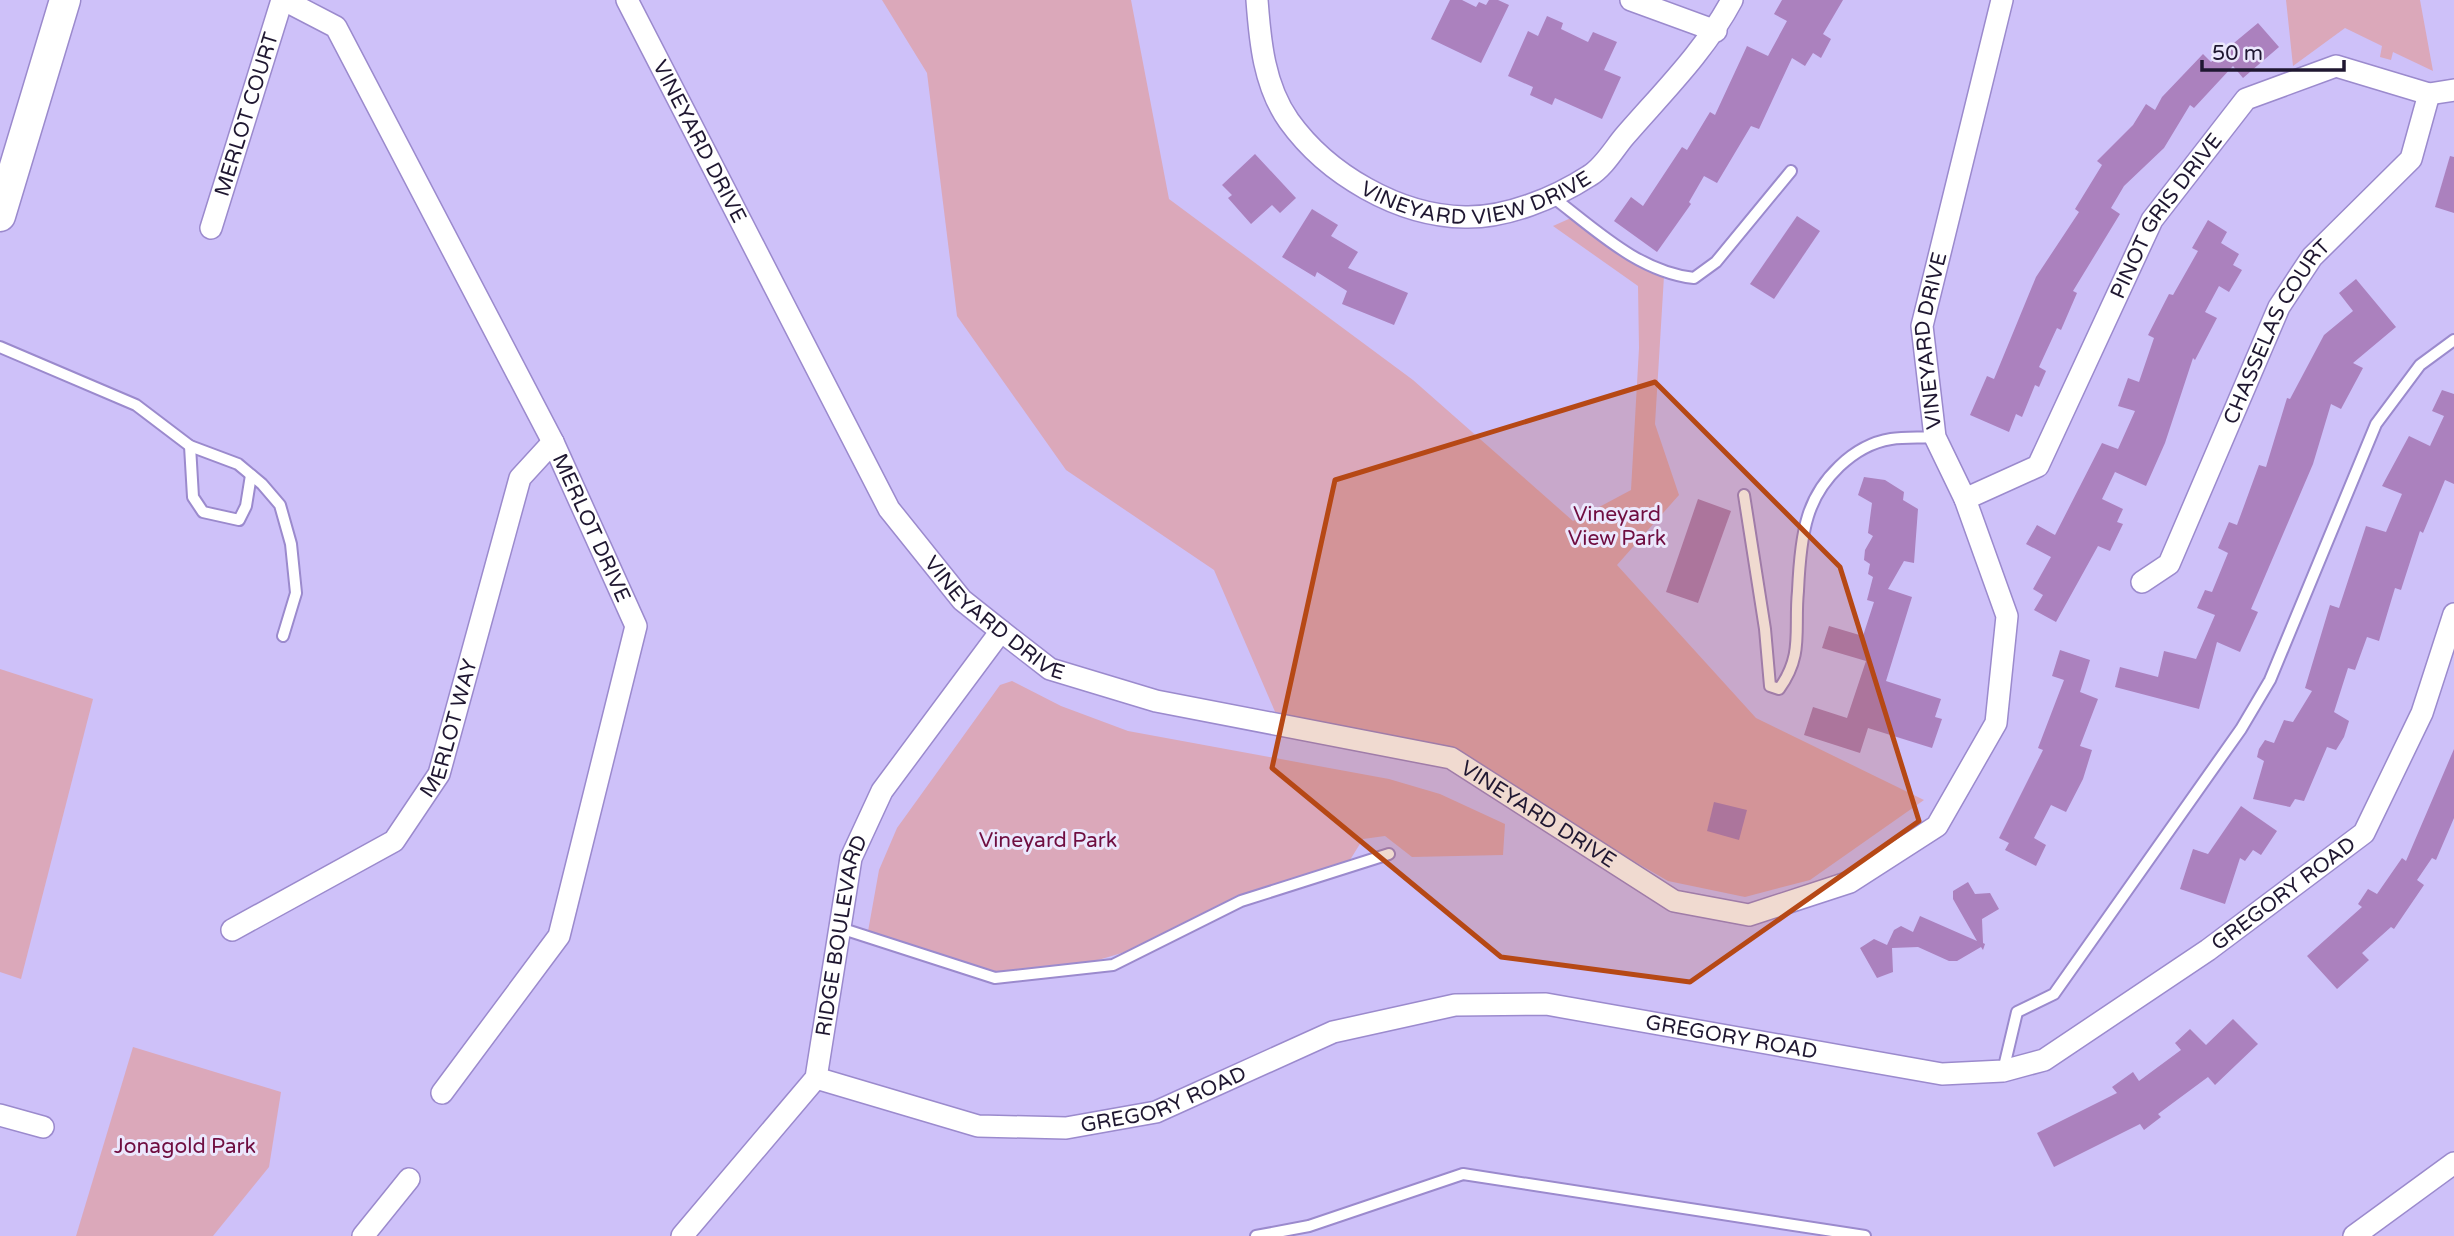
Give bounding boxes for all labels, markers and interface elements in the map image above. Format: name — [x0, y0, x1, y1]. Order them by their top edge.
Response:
scale bar — [2202, 28, 2344, 72]
street label: MERLOT COURT — [209, 29, 284, 199]
text: 50 m — [2212, 41, 2263, 66]
street label: VINEYARD DRIVE — [648, 56, 752, 227]
street label: PINOT GRIS DRIVE — [2105, 128, 2227, 302]
street label: VINEYARD VIEW DRIVE — [1355, 155, 1597, 193]
text: VINEYARD VIEW DRIVE — [1356, 165, 1596, 230]
street label: CHASSELAS COURT — [2218, 234, 2335, 428]
street label: VINEYARD DRIVE — [1909, 250, 1952, 431]
street label: MERLOT DRIVE — [547, 450, 636, 606]
park label: Vineyard View Park — [1568, 502, 1666, 551]
street label: VINEYARD DRIVE — [919, 551, 1068, 685]
street label: MERLOT WAY — [414, 656, 482, 802]
street label: VINEYARD DRIVE — [1456, 755, 1621, 873]
park label: Vineyard Park — [979, 828, 1117, 853]
street label: RIDGE BOULEVARD — [810, 831, 873, 1038]
street label: GREGORY ROAD — [2206, 831, 2361, 956]
street label: GREGORY ROAD — [1644, 1009, 1819, 1064]
street label: GREGORY ROAD — [1079, 1060, 1250, 1138]
park label: Jonagold Park — [114, 1134, 256, 1159]

